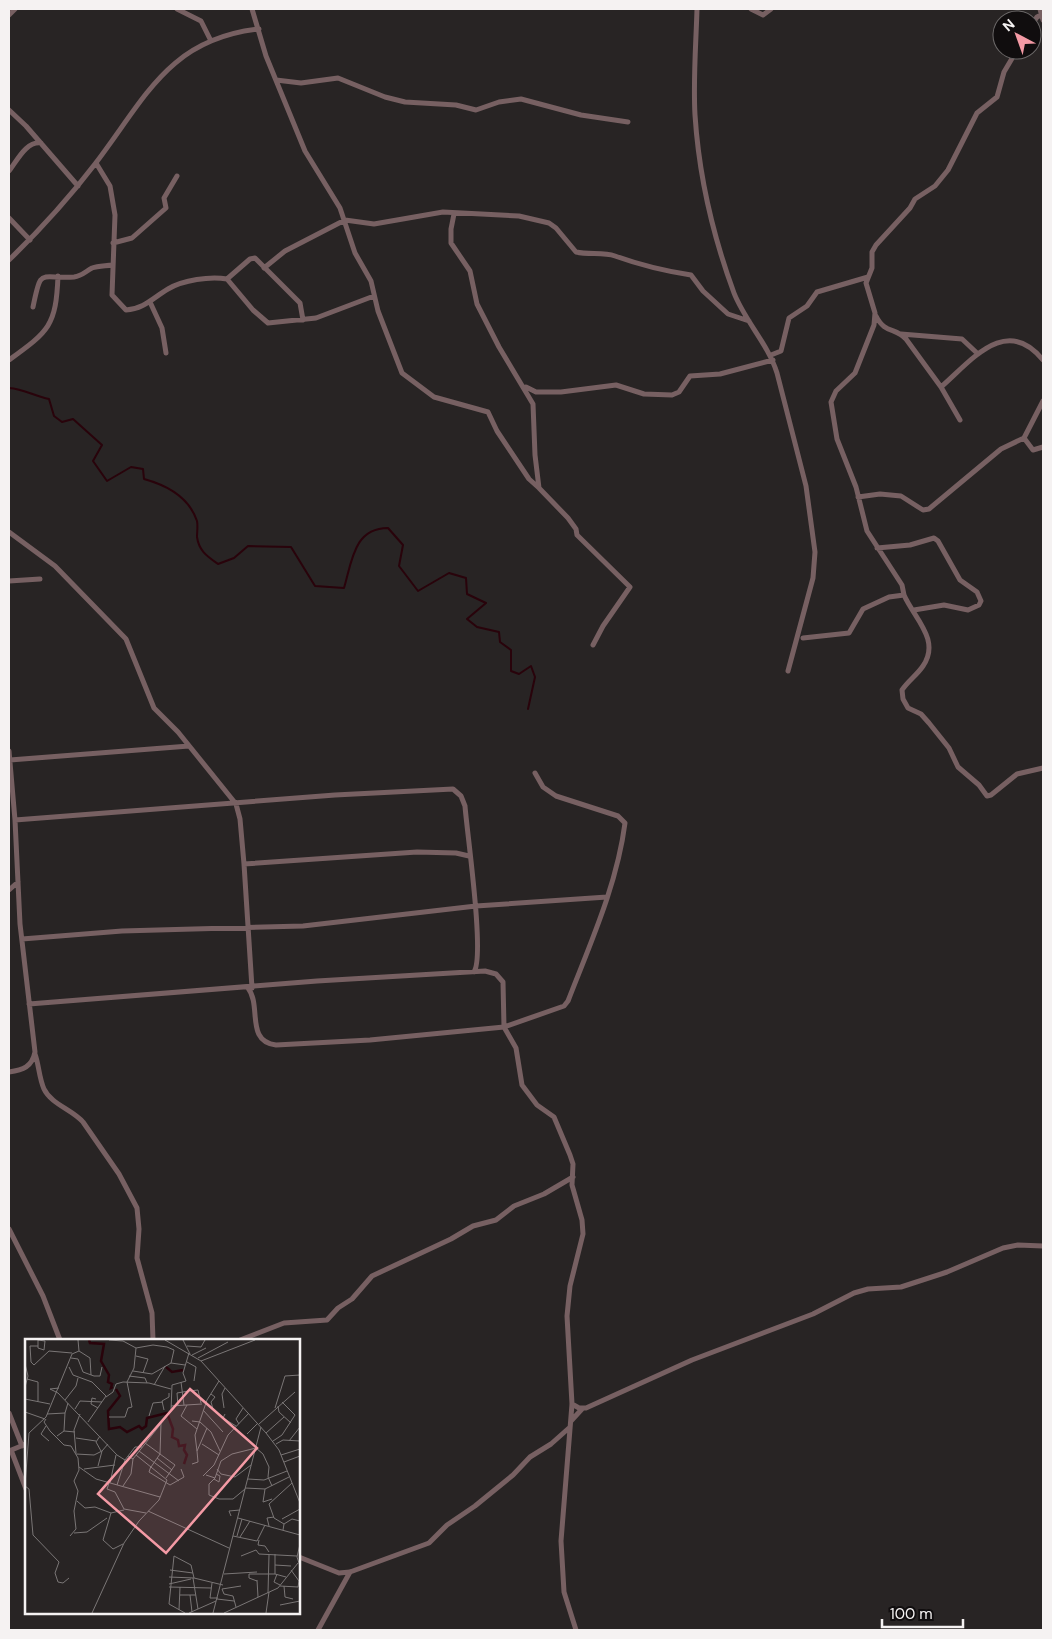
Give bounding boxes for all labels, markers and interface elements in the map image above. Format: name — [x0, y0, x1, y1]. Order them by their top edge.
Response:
north arrow — [992, 10, 1042, 60]
text: N — [999, 15, 1018, 35]
inset map — [25, 1339, 300, 1614]
scale bar — [882, 1596, 963, 1628]
text: 100 m — [890, 1604, 933, 1624]

